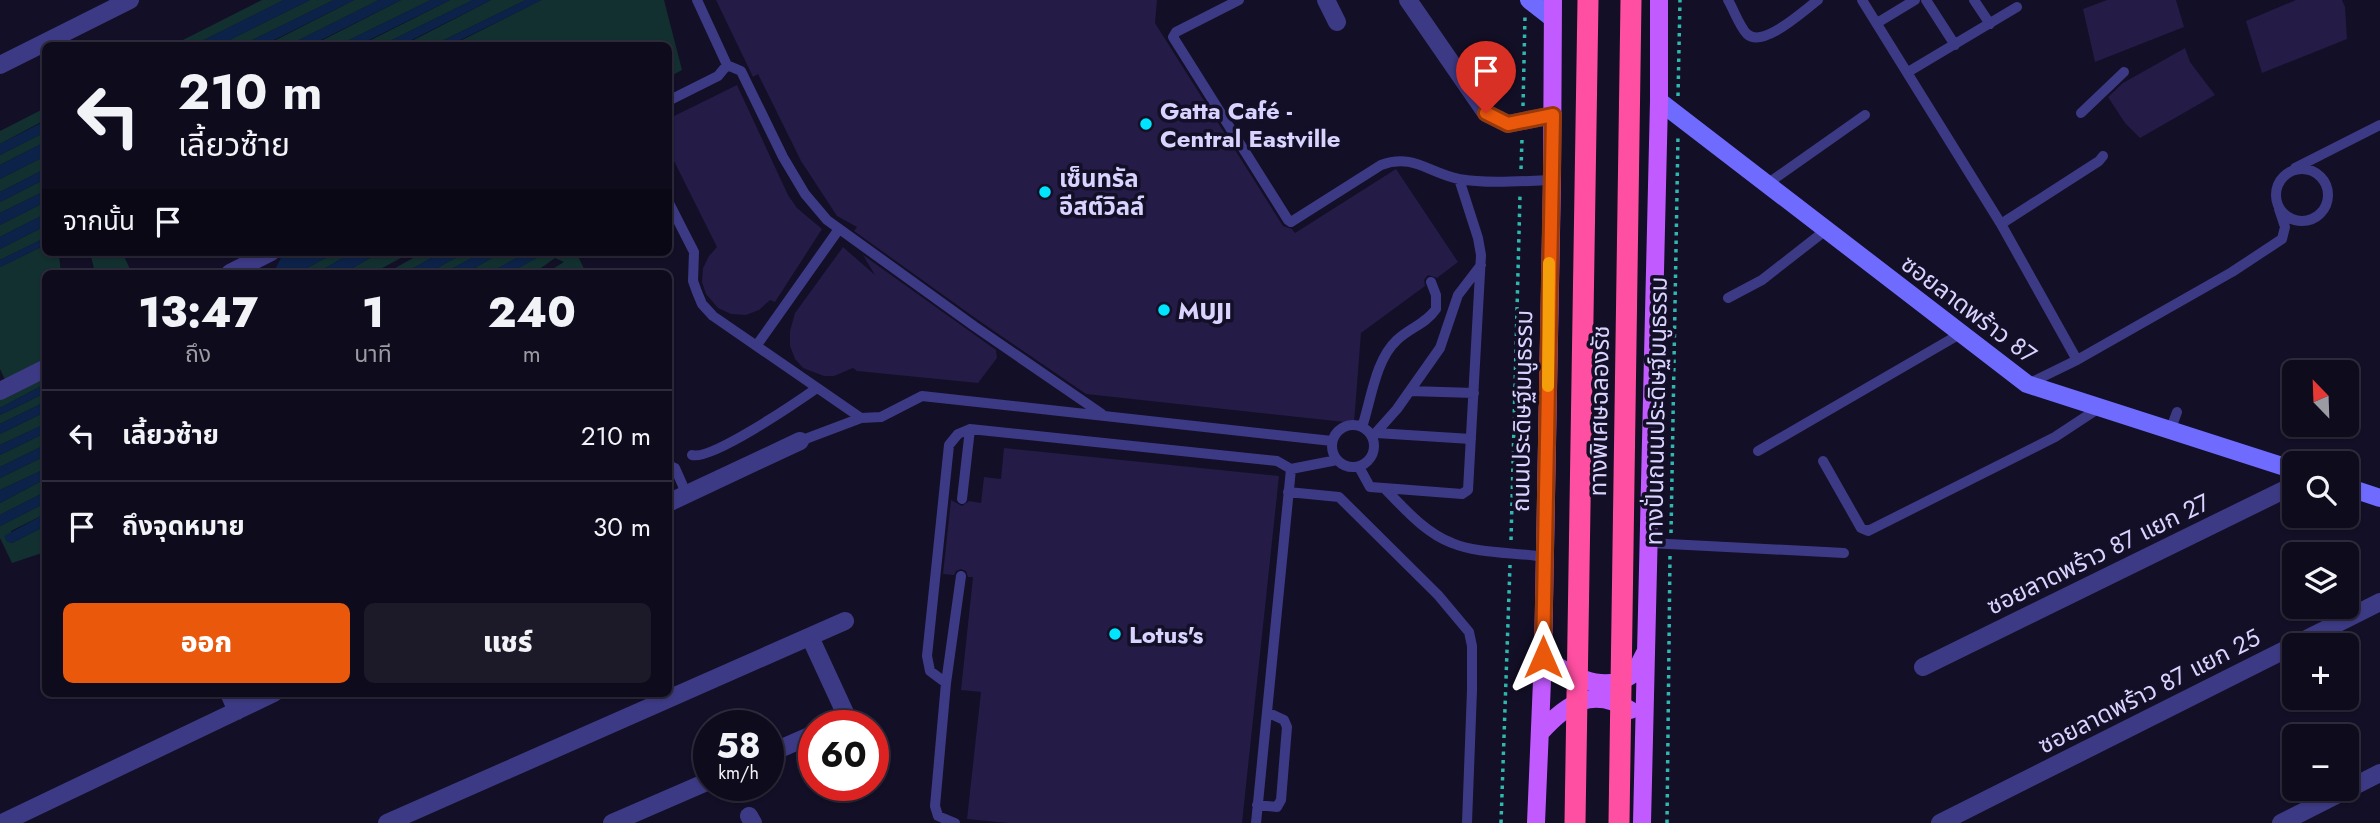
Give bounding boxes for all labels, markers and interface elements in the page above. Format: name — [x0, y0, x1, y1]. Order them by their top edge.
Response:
pin — [1456, 41, 1516, 113]
icon: arrive — [1467, 52, 1505, 90]
text: 210 m — [178, 57, 322, 127]
icon: left — [63, 70, 154, 161]
place label: Gatta Café - Central Eastville — [1160, 93, 1340, 156]
marker: Gatta Café - Central Eastville — [1138, 116, 1154, 132]
text: เลี้ยวซ้าย — [178, 122, 290, 168]
place label: เซ็นทรัล อีสต์วิลล์ — [1059, 161, 1144, 224]
marker: เซ็นทรัล อีสต์วิลล์ — [1037, 184, 1053, 200]
text: จากนั้น — [63, 202, 135, 240]
icon: arrive — [149, 203, 187, 241]
street label: ซอยลาดพร้าว 87 — [1894, 246, 2045, 372]
street label: ทางปั่นถนนประดิษฐ์มนูธรรม — [1636, 276, 1676, 546]
text: 13:47 — [138, 282, 258, 343]
text: 1 — [362, 282, 384, 343]
text: 240 — [488, 282, 576, 343]
place label: MUJI — [1178, 293, 1232, 328]
marker: MUJI — [1156, 302, 1172, 318]
street label: ถนนประดิษฐ์มนูธรรม — [1503, 310, 1541, 512]
street label: ทางพิเศษฉลองรัช — [1580, 325, 1618, 497]
text: ถึง — [185, 337, 211, 371]
text: นาที — [354, 337, 392, 371]
text: m — [523, 337, 541, 371]
north arrow — [2282, 360, 2359, 438]
map controls — [2282, 360, 2359, 801]
text: เลี้ยวซ้าย — [122, 416, 219, 454]
icon: left — [63, 417, 101, 455]
text: 210 m — [581, 417, 651, 455]
button: search — [2282, 451, 2359, 528]
street label: ซอยลาดพร้าว 87 แยก 27 — [1981, 485, 2216, 623]
text: ถึงจุดหมาย — [122, 507, 245, 545]
icon: arrive — [63, 508, 101, 546]
text: 30 m — [593, 508, 651, 546]
button: layers — [2282, 542, 2359, 619]
button: ออก — [63, 603, 350, 683]
button: แชร์ — [364, 603, 651, 683]
place label: Lotus's — [1129, 617, 1203, 652]
position arrow — [1506, 620, 1580, 694]
street label: ซอยลาดพร้าว 87 แยก 25 — [2032, 620, 2266, 762]
marker: Lotus's — [1107, 626, 1123, 642]
button: + — [2282, 633, 2359, 710]
speed limit sign: 60 — [798, 710, 889, 801]
text: 58 — [716, 721, 761, 771]
button: − — [2282, 724, 2359, 801]
text: km/h — [718, 760, 759, 786]

